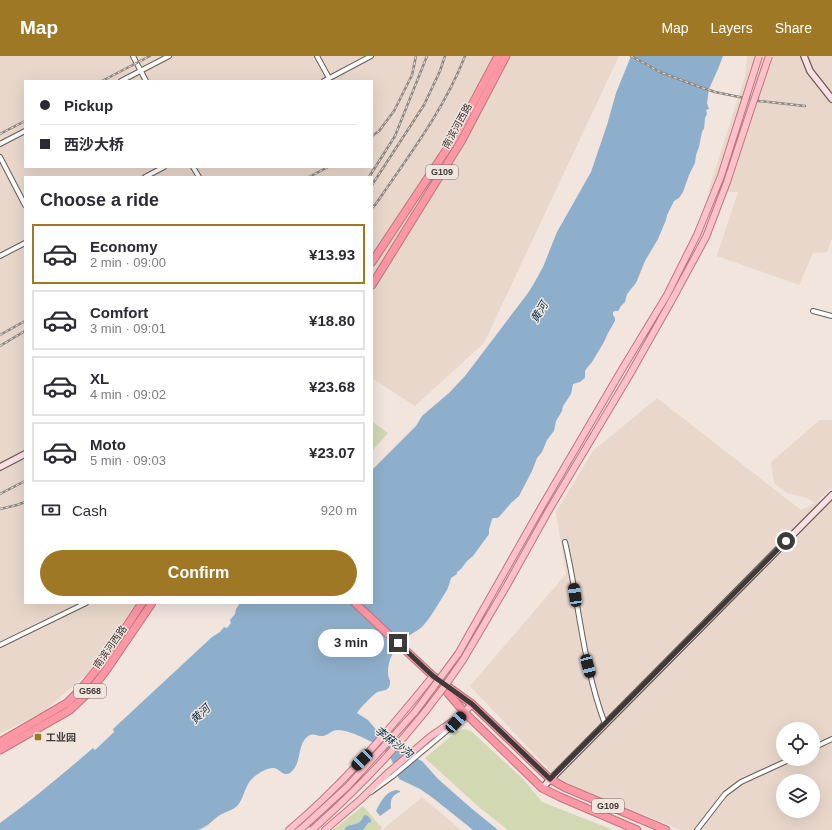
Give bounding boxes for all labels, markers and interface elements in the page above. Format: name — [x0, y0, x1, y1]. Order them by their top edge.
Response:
text: Map — [20, 17, 58, 38]
text: Map — [661, 20, 689, 36]
text: Layers — [711, 20, 753, 36]
text: Share — [775, 20, 812, 36]
text: Pickup — [64, 97, 113, 114]
street label: 南滨河西路 — [440, 101, 474, 151]
text: 西沙大桥 — [64, 136, 124, 153]
road number: G109 — [426, 165, 458, 179]
text: Choose a ride — [40, 190, 159, 210]
icon: car — [42, 236, 78, 272]
text: Economy — [90, 238, 158, 255]
text: ¥13.93 — [309, 246, 355, 263]
text: 2 min · 09:00 — [90, 255, 166, 270]
water label: 黄河 — [528, 298, 551, 325]
icon: car — [42, 302, 78, 338]
text: Comfort — [90, 304, 148, 321]
text: ¥18.80 — [309, 312, 355, 329]
text: 3 min · 09:01 — [90, 321, 166, 336]
icon: car — [42, 368, 78, 404]
text: XL — [90, 370, 109, 387]
text: ¥23.68 — [309, 378, 355, 395]
text: 4 min · 09:02 — [90, 387, 166, 402]
icon: car — [42, 434, 78, 470]
text: Moto — [90, 436, 126, 453]
text: ¥23.07 — [309, 444, 355, 461]
text: 5 min · 09:03 — [90, 453, 166, 468]
icon: cash — [40, 499, 62, 521]
text: Cash — [72, 502, 107, 519]
text: 920 m — [321, 503, 357, 518]
route start — [777, 532, 795, 550]
button: Confirm — [40, 550, 357, 596]
car — [567, 582, 583, 608]
street label: 南滨河西路 — [91, 623, 129, 671]
callout: 3 min — [318, 629, 384, 657]
route end — [389, 634, 407, 652]
text: 3 min — [334, 635, 368, 650]
car — [579, 653, 597, 679]
road number: G568 — [74, 684, 106, 698]
water label: 黄河 — [188, 701, 214, 726]
car — [444, 709, 468, 735]
map controls — [776, 722, 820, 818]
button: locate — [776, 722, 820, 766]
water label: 李麻沙沟 — [373, 724, 416, 761]
marker: 工业园 — [33, 732, 43, 742]
place label: 工业园 — [46, 732, 76, 743]
car — [349, 747, 375, 773]
button: layers — [776, 774, 820, 818]
road number: G109 — [592, 799, 624, 813]

